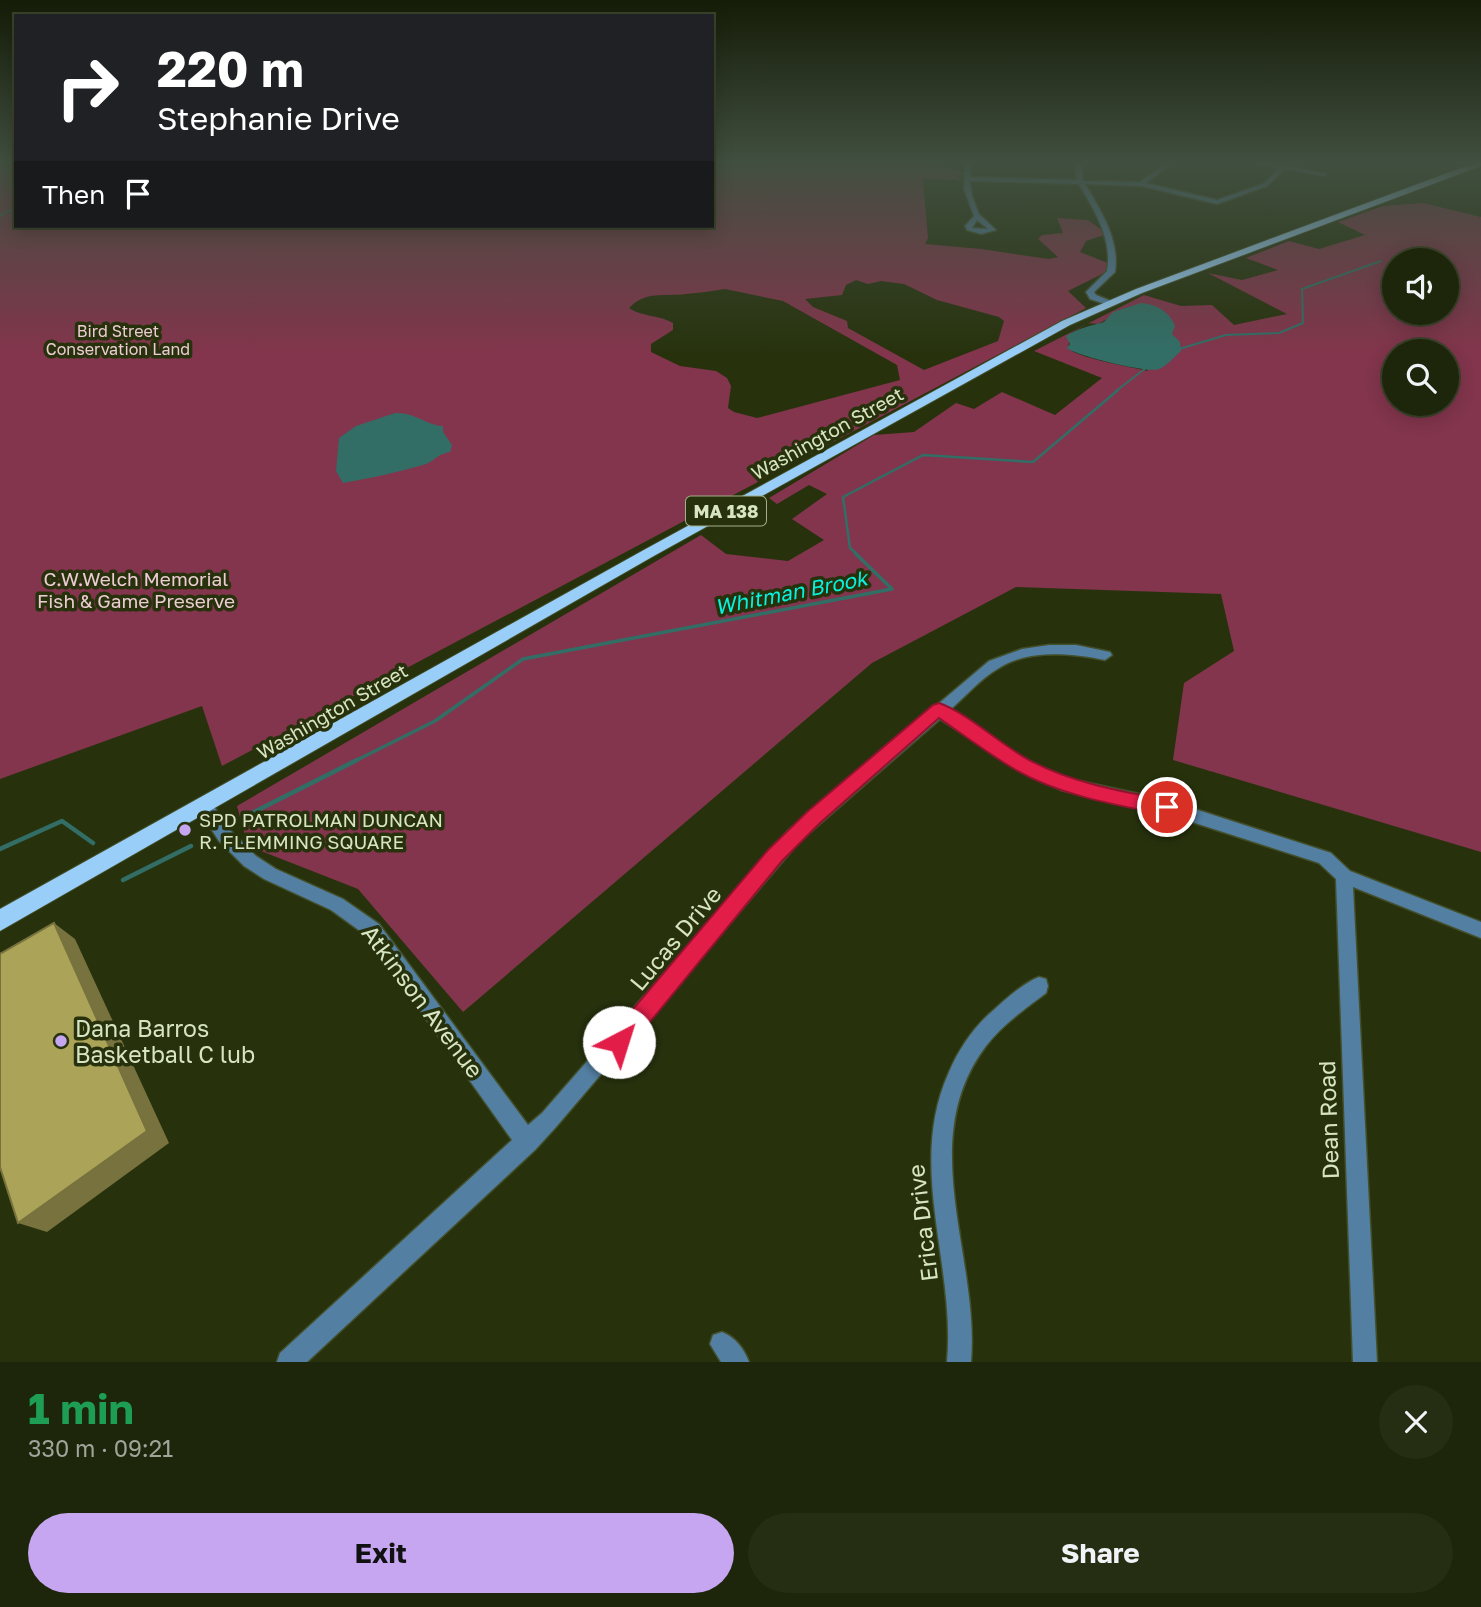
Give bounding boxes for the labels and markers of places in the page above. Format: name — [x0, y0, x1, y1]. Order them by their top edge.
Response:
pin — [1137, 777, 1197, 837]
place label: SPD PATROLMAN DUNCAN R. FLEMMING SQUARE — [199, 808, 443, 853]
marker: SPD PATROLMAN DUNCAN R. FLEMMING SQUARE — [177, 822, 193, 838]
place label: Dana Barros Basketball C lub — [75, 1014, 255, 1068]
marker: Dana Barros Basketball C lub — [53, 1033, 69, 1049]

